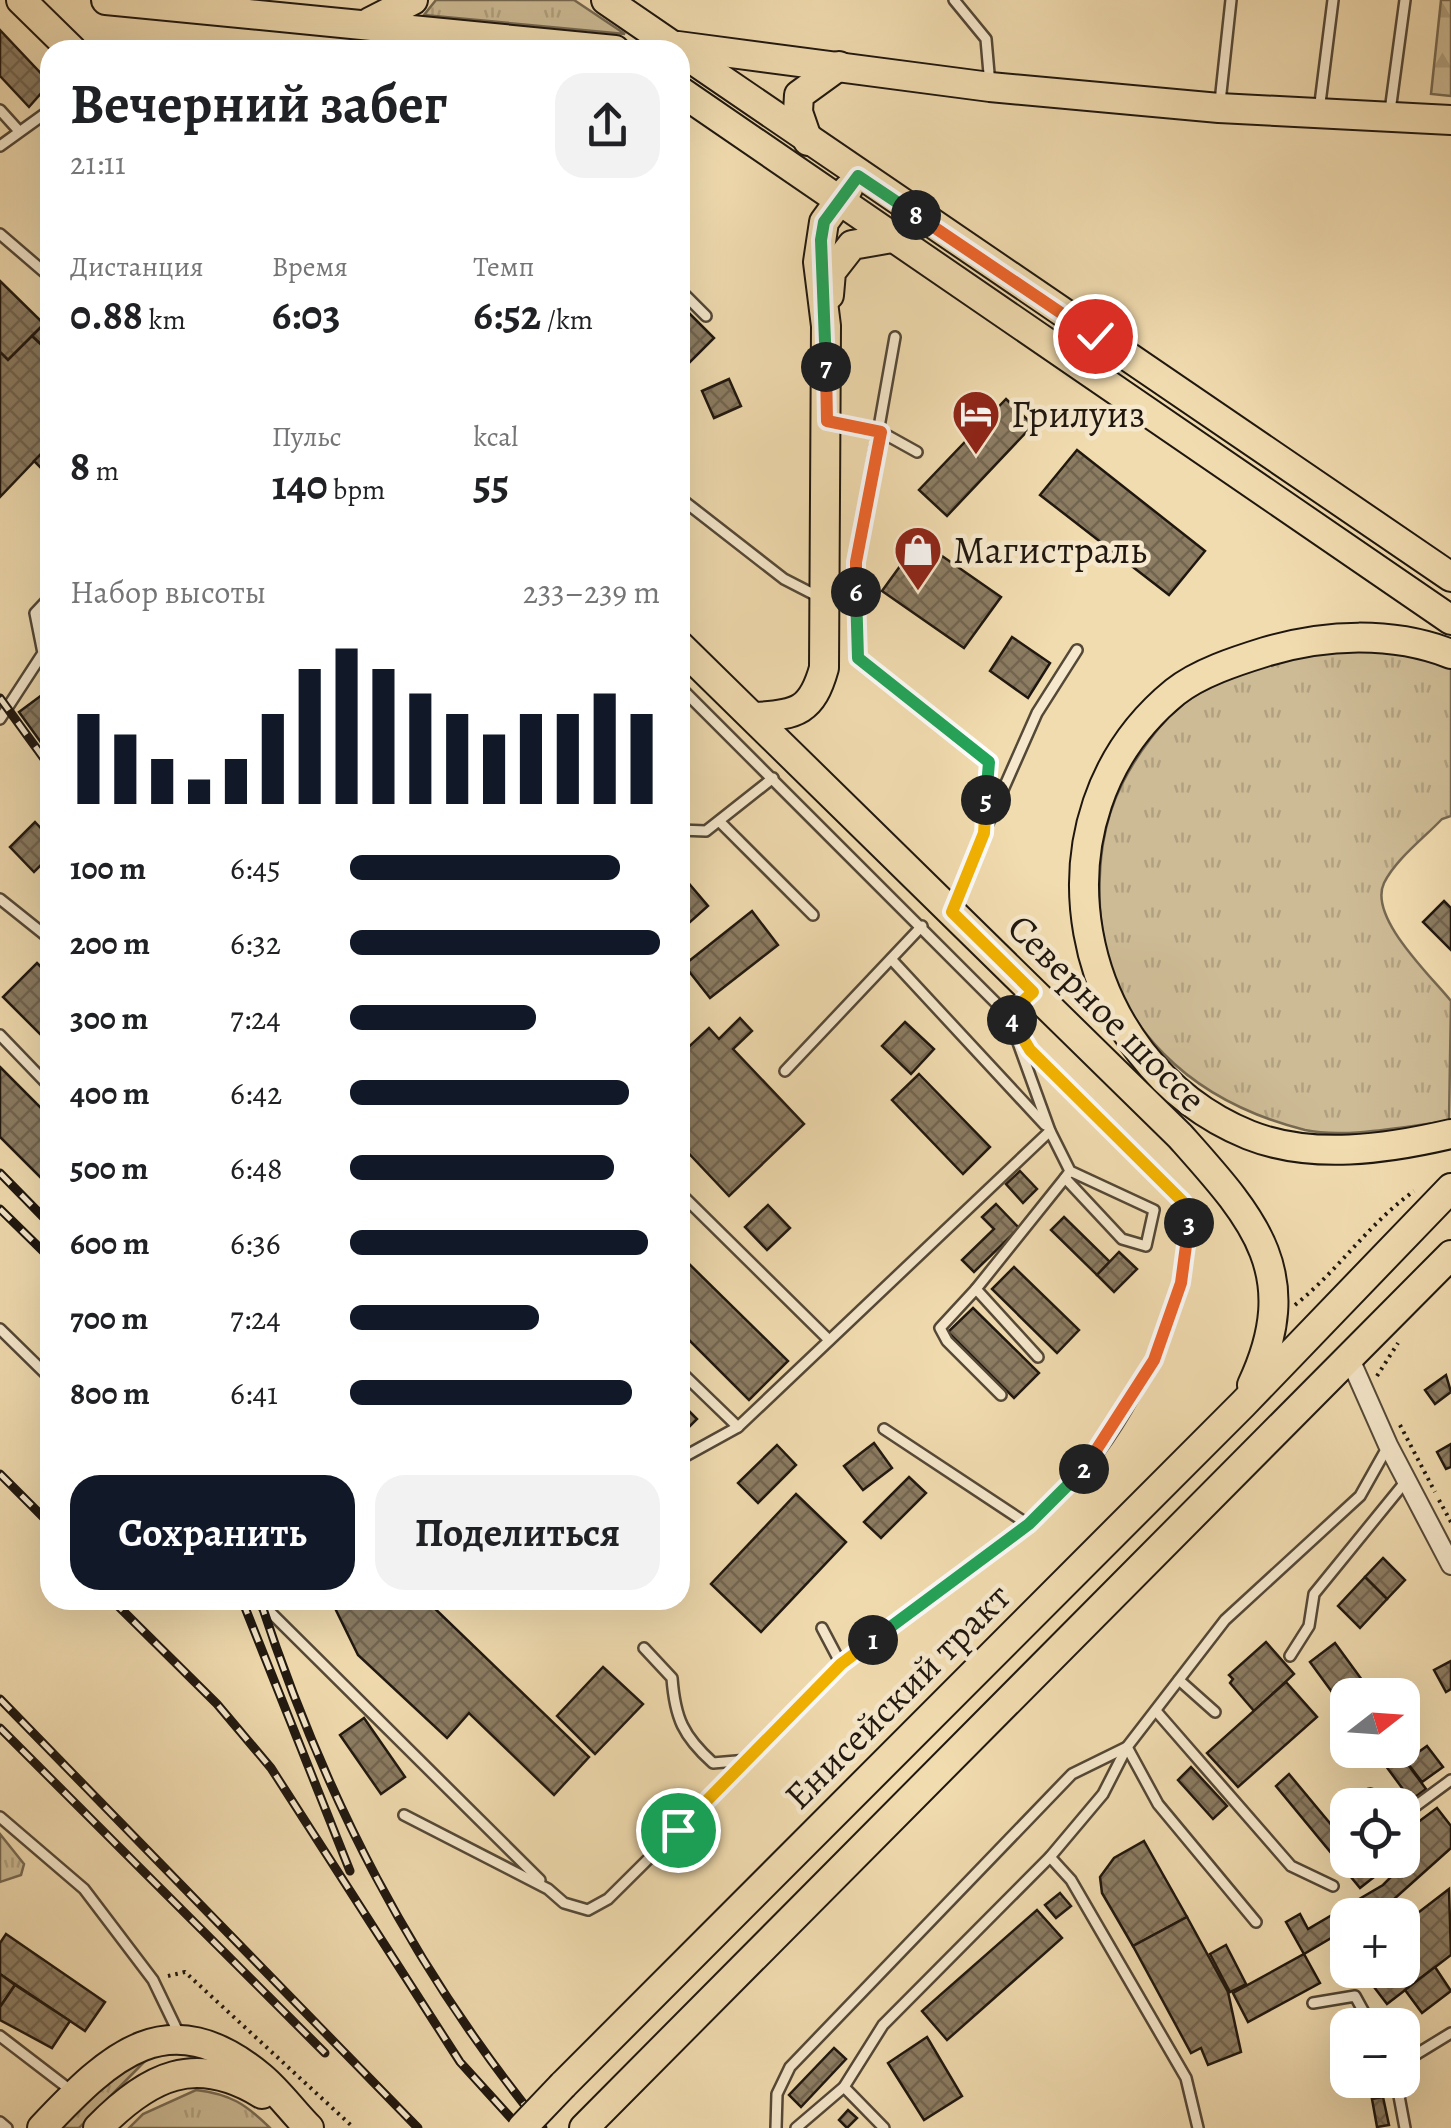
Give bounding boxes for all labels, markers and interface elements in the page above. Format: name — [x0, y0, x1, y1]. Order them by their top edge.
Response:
text: Вечерний забег — [70, 66, 448, 141]
button: share — [555, 73, 660, 178]
text: 21:11 — [70, 141, 126, 185]
pin: 8 — [891, 190, 941, 240]
text: 8 — [909, 196, 923, 234]
text: Дистанция — [70, 248, 204, 286]
text: Время — [272, 248, 348, 286]
text: Темп — [473, 248, 534, 286]
text: 0.88 — [70, 286, 143, 343]
text: 6:03 — [272, 286, 340, 343]
text: 6:52 — [473, 286, 541, 343]
pin — [1053, 294, 1138, 379]
text: km — [143, 301, 186, 339]
text: /km — [541, 301, 593, 339]
icon: check — [1068, 309, 1123, 364]
pin: 7 — [801, 342, 851, 392]
text: 7 — [820, 348, 832, 386]
hotel icon: Грилуиз — [950, 388, 1002, 456]
place label: Грилуиз — [1011, 388, 1145, 440]
text: Пульс — [272, 418, 342, 456]
text: kcal — [473, 418, 518, 456]
text: 8 — [70, 437, 90, 494]
text: m — [90, 452, 119, 490]
text: 140 — [272, 456, 328, 513]
text: 55 — [473, 456, 509, 513]
text: bpm — [328, 471, 385, 509]
shop icon: Магистраль — [892, 524, 944, 592]
place label: Магистраль — [953, 524, 1147, 576]
pin: 6 — [831, 567, 881, 617]
text: Набор высоты — [70, 570, 266, 614]
text: 233–239 m — [523, 570, 660, 614]
text: 6 — [849, 573, 863, 611]
pin: 5 — [961, 775, 1011, 825]
text: 5 — [980, 781, 992, 819]
text: 100 m — [70, 846, 146, 890]
text: 6:45 — [230, 846, 281, 890]
street label: Северное шоссе — [996, 902, 1218, 1124]
text: 200 m — [70, 921, 150, 965]
text: 6:32 — [230, 921, 281, 965]
pin: 4 — [987, 995, 1037, 1045]
text: 300 m — [70, 996, 148, 1040]
text: 7:24 — [230, 996, 281, 1040]
text: 4 — [1005, 1001, 1019, 1039]
text: 400 m — [70, 1071, 150, 1115]
text: 6:42 — [230, 1071, 282, 1115]
text: 500 m — [70, 1146, 148, 1190]
text: 6:48 — [230, 1146, 282, 1190]
pin: 3 — [1164, 1198, 1214, 1248]
text: 3 — [1183, 1204, 1195, 1242]
text: 600 m — [70, 1221, 150, 1265]
text: 6:36 — [230, 1221, 281, 1265]
text: 700 m — [70, 1296, 148, 1340]
text: 7:24 — [230, 1296, 281, 1340]
text: 800 m — [70, 1371, 150, 1415]
text: 6:41 — [230, 1371, 278, 1415]
pin: 2 — [1059, 1444, 1109, 1494]
text: 2 — [1077, 1450, 1091, 1488]
button: Сохранить — [70, 1475, 355, 1590]
button: Поделиться — [375, 1475, 660, 1590]
street label: Енисейский тракт — [772, 1571, 1022, 1821]
pin: 1 — [848, 1615, 898, 1665]
text: 1 — [868, 1621, 878, 1659]
north arrow — [1330, 1678, 1420, 1768]
map controls — [1330, 1678, 1420, 2098]
pin — [636, 1788, 721, 1873]
button: locate — [1330, 1788, 1420, 1878]
icon: arrive — [651, 1803, 706, 1858]
button: + — [1330, 1898, 1420, 1988]
button: − — [1330, 2008, 1420, 2098]

